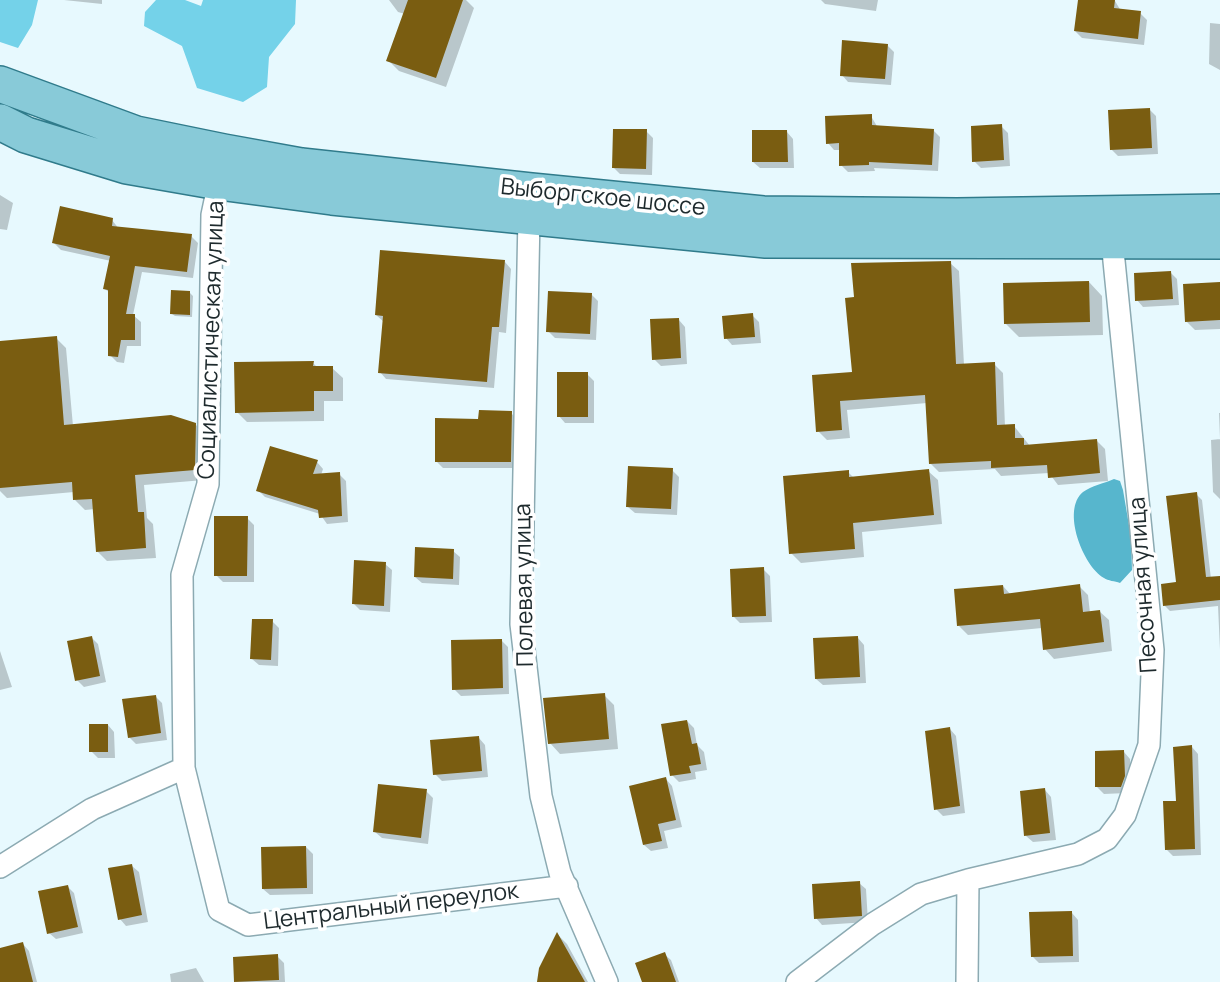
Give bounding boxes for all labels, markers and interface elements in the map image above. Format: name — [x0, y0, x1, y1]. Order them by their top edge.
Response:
street label: Выборгское шоссе — [499, 174, 707, 222]
street label: Социалистическая улица — [193, 200, 231, 480]
street label: Песочная улица — [1124, 496, 1164, 674]
street label: Полевая улица — [510, 503, 540, 667]
street label: Центральный переулок — [262, 878, 520, 936]

